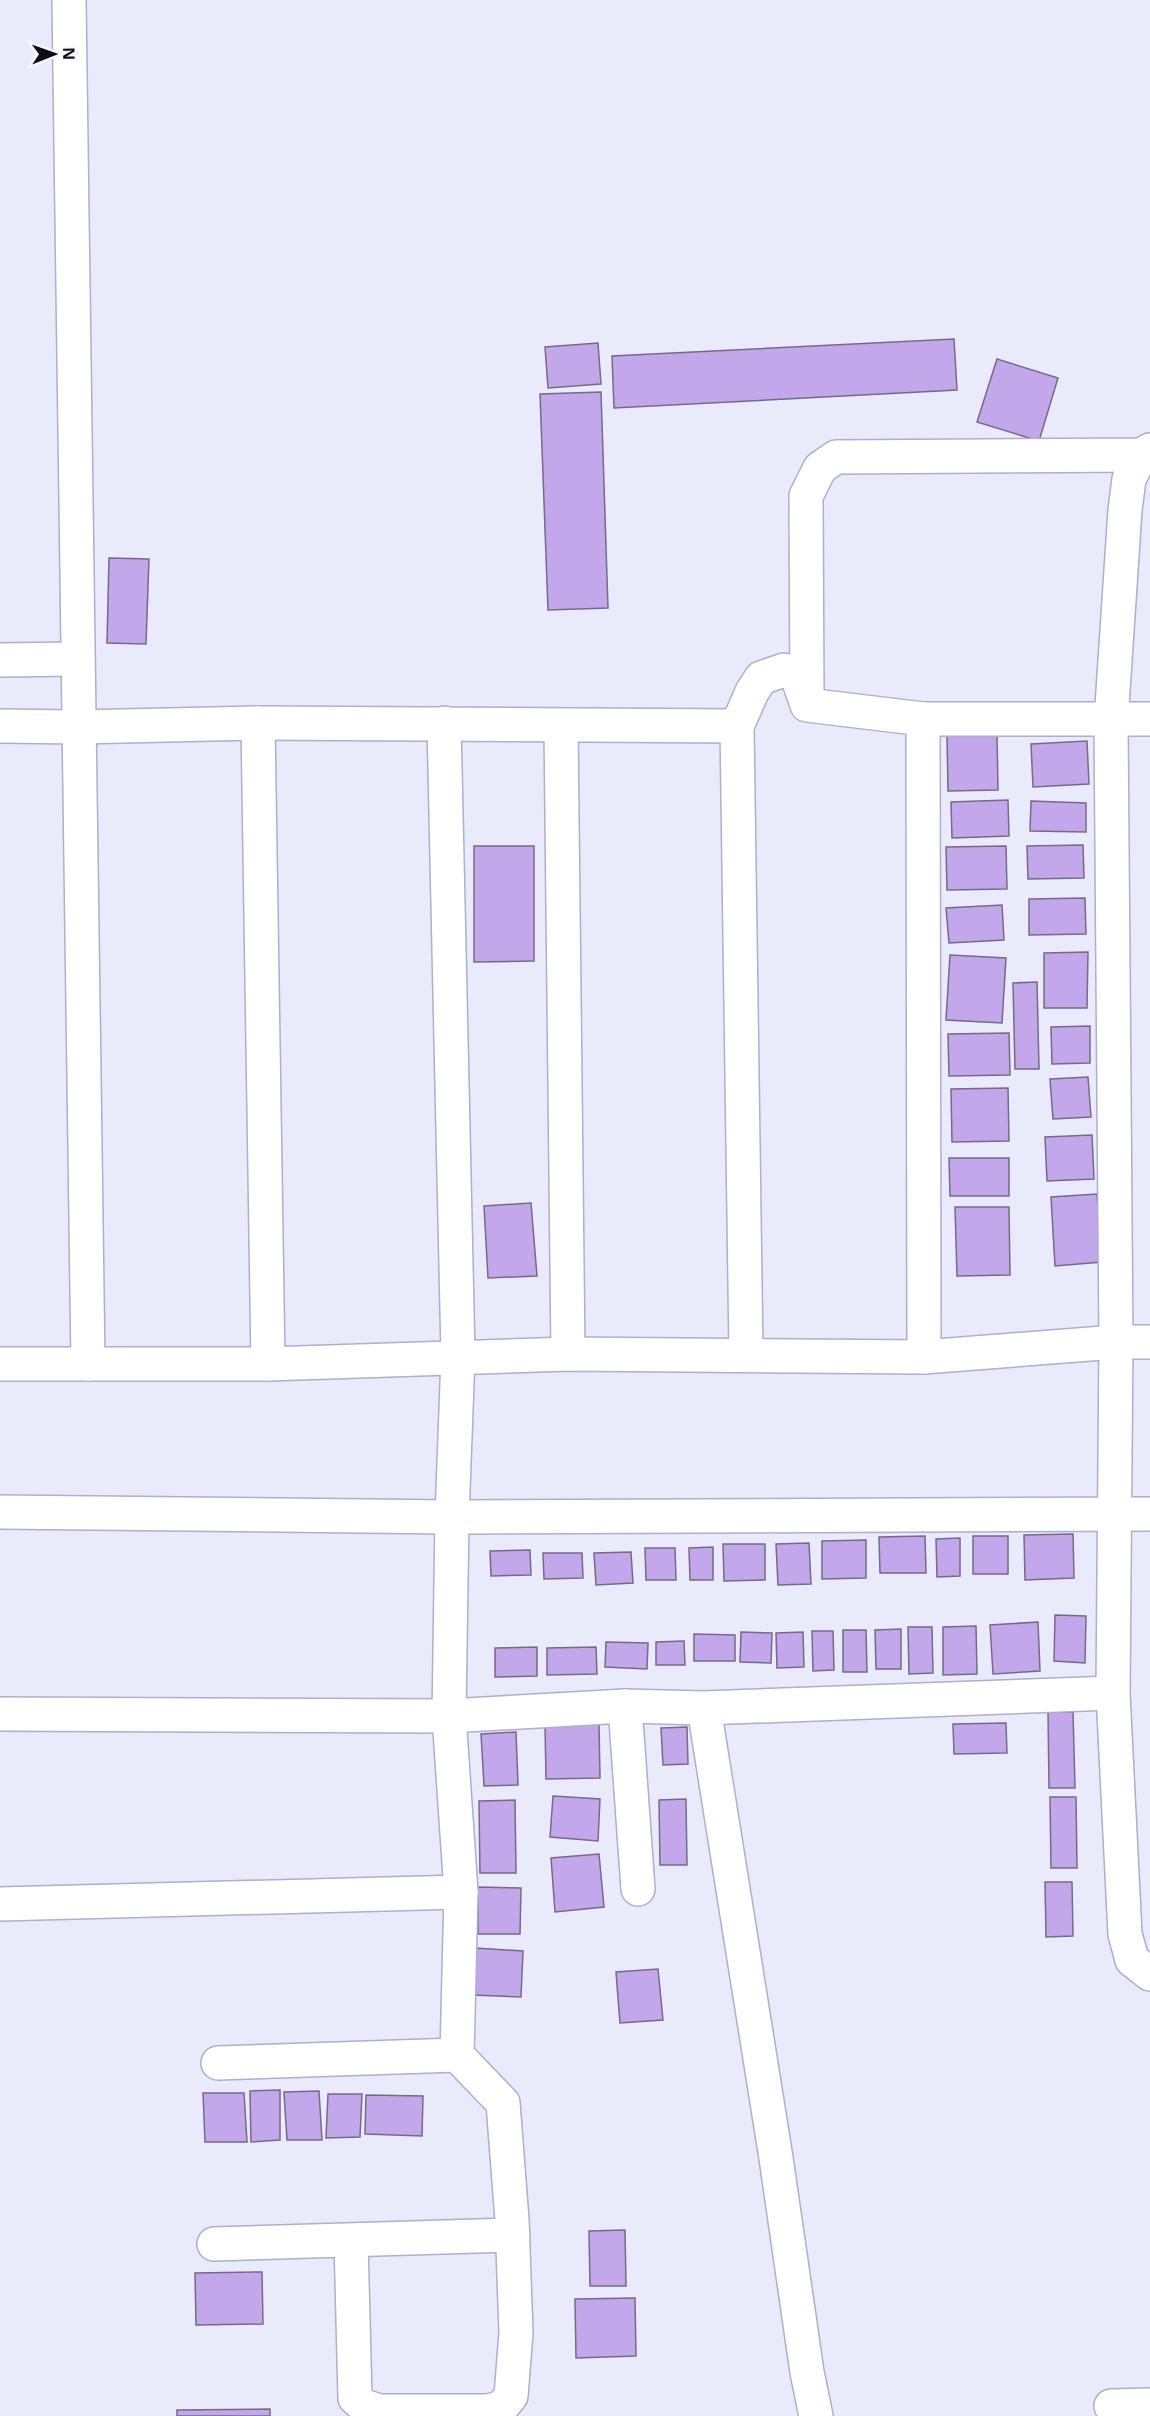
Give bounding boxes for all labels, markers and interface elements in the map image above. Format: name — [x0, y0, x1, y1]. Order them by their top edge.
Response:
north arrow — [24, 24, 84, 84]
text: N — [58, 47, 80, 60]

